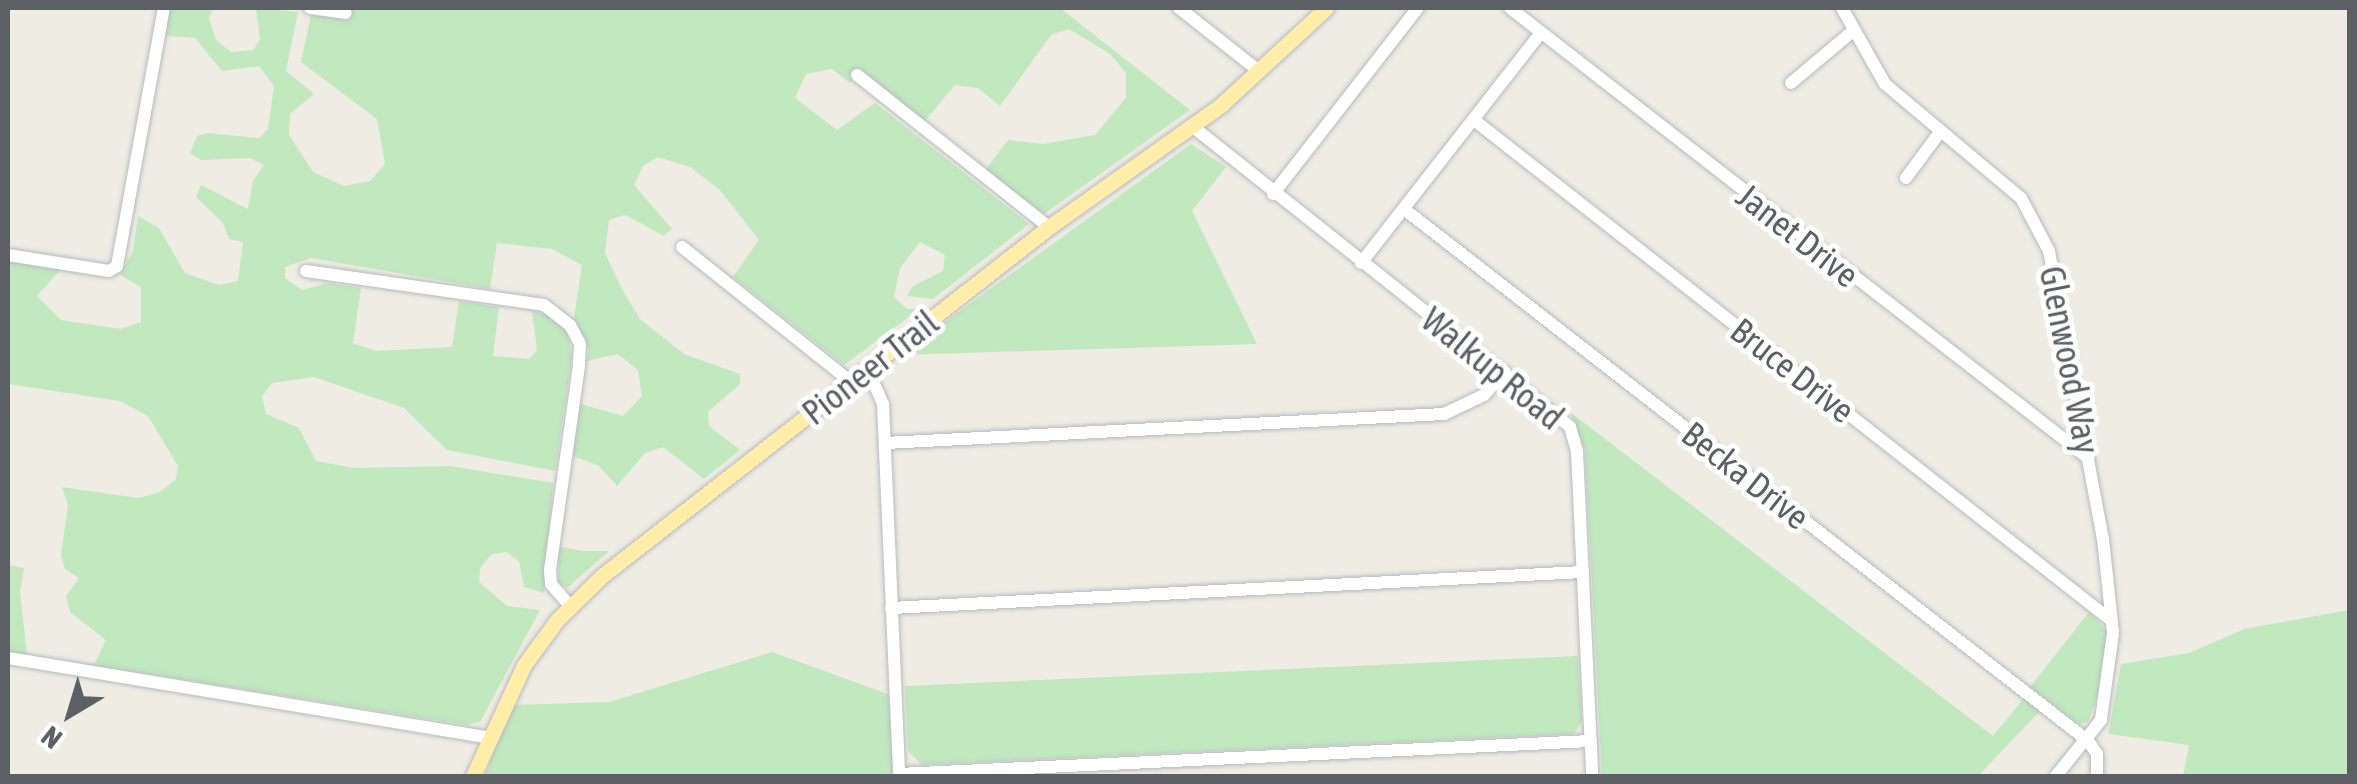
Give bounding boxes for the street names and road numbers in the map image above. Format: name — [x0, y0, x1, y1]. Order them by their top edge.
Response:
street label: Janet Drive — [1729, 174, 1867, 296]
street label: Glenwood Way — [2031, 263, 2109, 457]
street label: Walkup Road — [1414, 298, 1572, 438]
street label: Pioneer Trail — [794, 301, 946, 433]
street label: Bruce Drive — [1723, 309, 1863, 431]
street label: Becka Drive — [1674, 412, 1818, 538]

